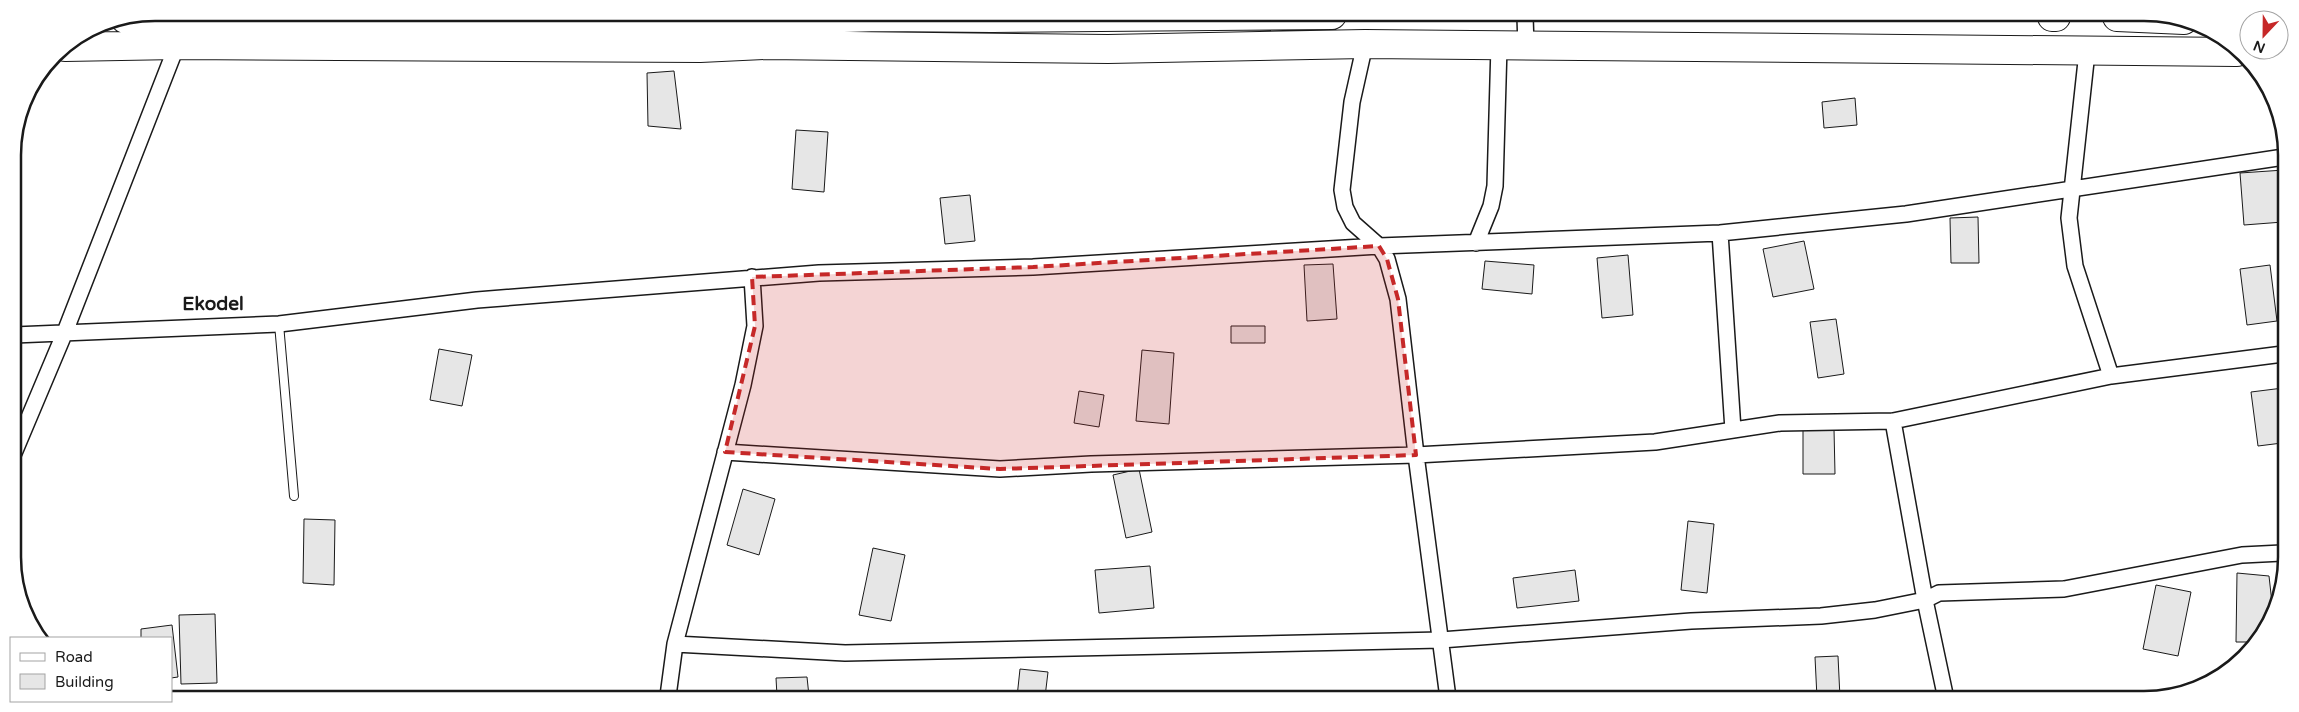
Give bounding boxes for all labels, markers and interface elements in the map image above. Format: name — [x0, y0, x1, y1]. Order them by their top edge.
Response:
north arrow — [2239, 10, 2289, 60]
text: N — [2251, 37, 2268, 57]
district label: Ekodel — [182, 293, 244, 315]
legend — [10, 637, 172, 702]
text: Road — [55, 648, 93, 666]
text: Building — [55, 673, 114, 691]

